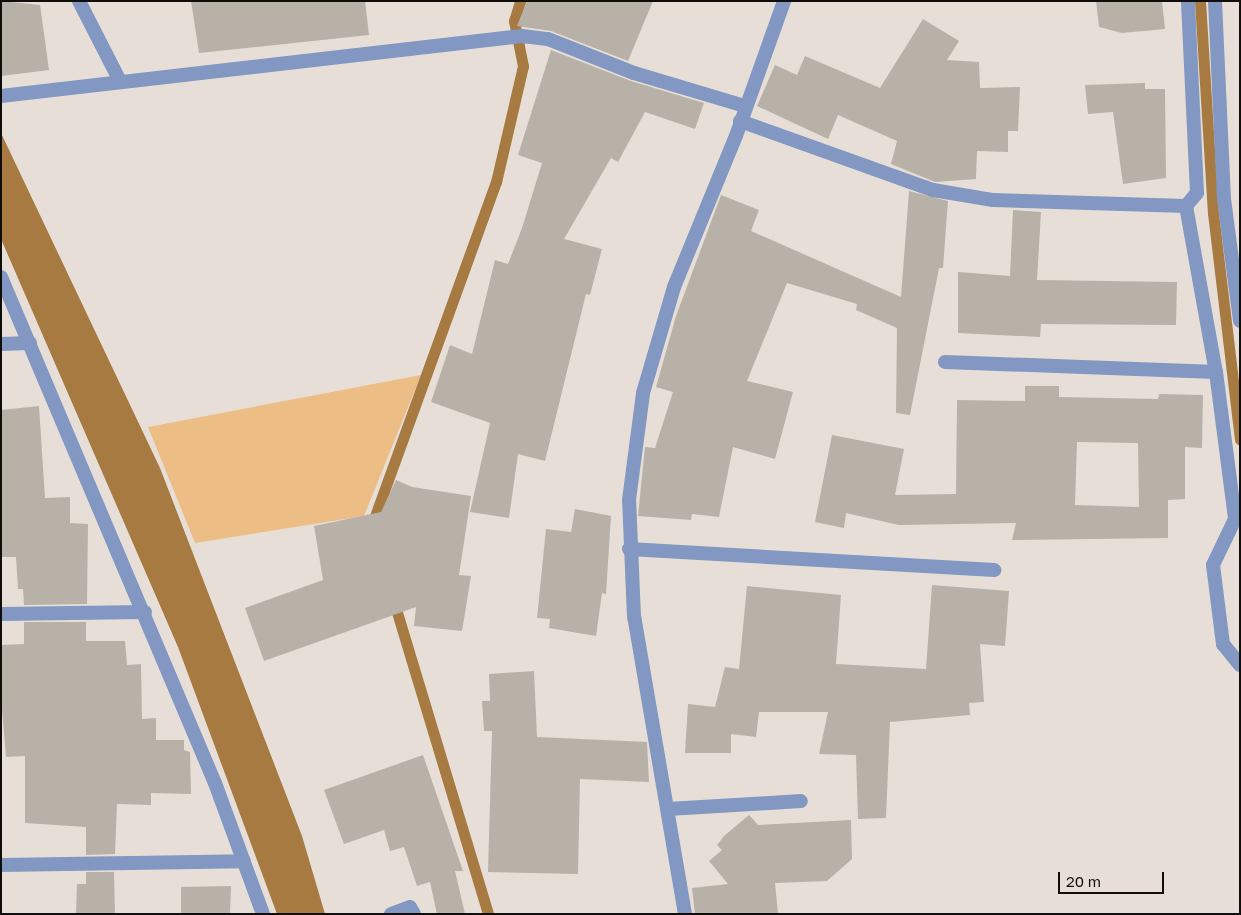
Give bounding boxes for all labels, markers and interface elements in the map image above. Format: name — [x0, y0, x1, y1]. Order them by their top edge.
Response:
scale bar — [1061, 862, 1167, 894]
text: 20 m — [1066, 872, 1101, 890]

